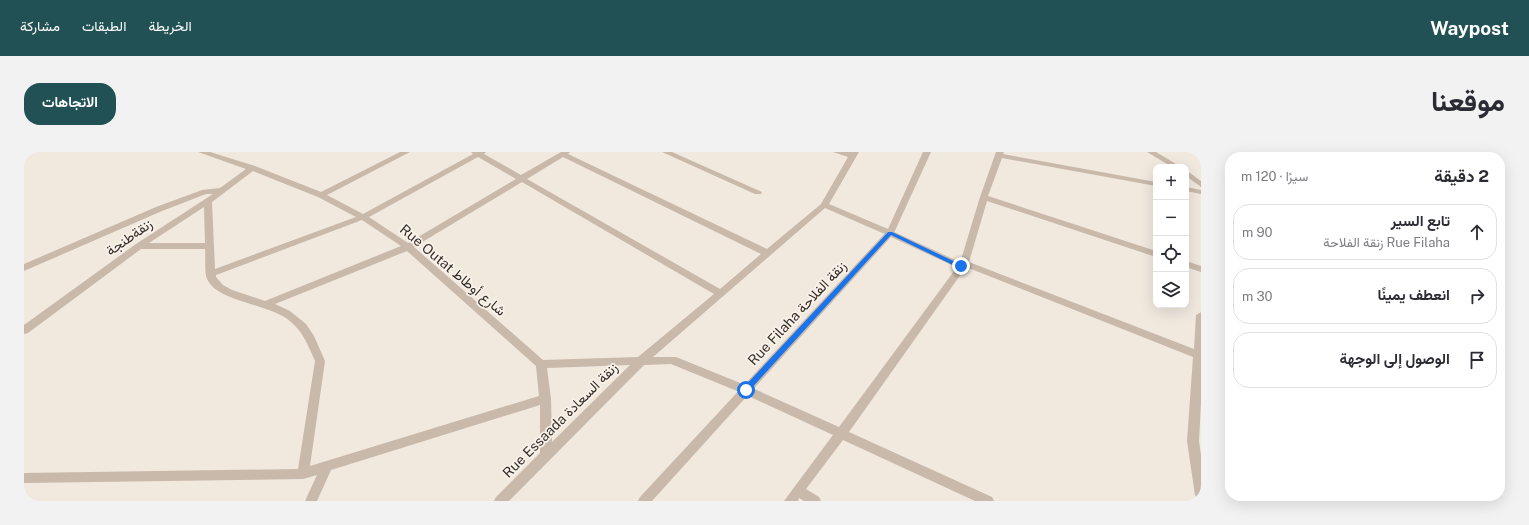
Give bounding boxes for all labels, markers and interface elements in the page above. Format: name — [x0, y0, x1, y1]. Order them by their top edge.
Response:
text: Waypost — [1430, 17, 1509, 39]
text: مشاركة — [20, 18, 60, 34]
text: الطبقات — [82, 18, 126, 34]
text: الخريطة — [148, 18, 192, 34]
button: الاتجاهات — [24, 83, 116, 125]
text: موقعنا — [1431, 84, 1505, 117]
map controls — [1153, 164, 1189, 308]
button: + — [1153, 164, 1189, 200]
text: 2 دقيقة — [1434, 166, 1489, 186]
text: سيرًا · 120 m — [1241, 169, 1308, 184]
button: − — [1153, 200, 1189, 236]
text: تابع السير — [1391, 212, 1450, 229]
street label: زنقةطنجة — [103, 215, 156, 259]
street label: Rue Outat شارع أوطاط — [395, 221, 509, 321]
icon: ahead — [1466, 221, 1488, 243]
text: 90 m — [1242, 225, 1272, 240]
text: Rue Filaha زنقة الفلاحة — [1323, 235, 1450, 250]
button: locate — [1153, 236, 1189, 272]
street label: Rue Filaha زنقة الفلاحة — [745, 257, 850, 369]
route end — [952, 257, 970, 275]
button: layers — [1153, 272, 1189, 308]
icon: right — [1466, 285, 1488, 307]
text: انعطف يمينًا — [1377, 286, 1450, 303]
text: 30 m — [1242, 289, 1272, 304]
icon: arrive — [1466, 349, 1488, 371]
text: الوصول إلى الوجهة — [1340, 350, 1450, 367]
street label: Rue Essaada زنقة السعادة — [499, 359, 622, 481]
route start — [737, 381, 755, 399]

